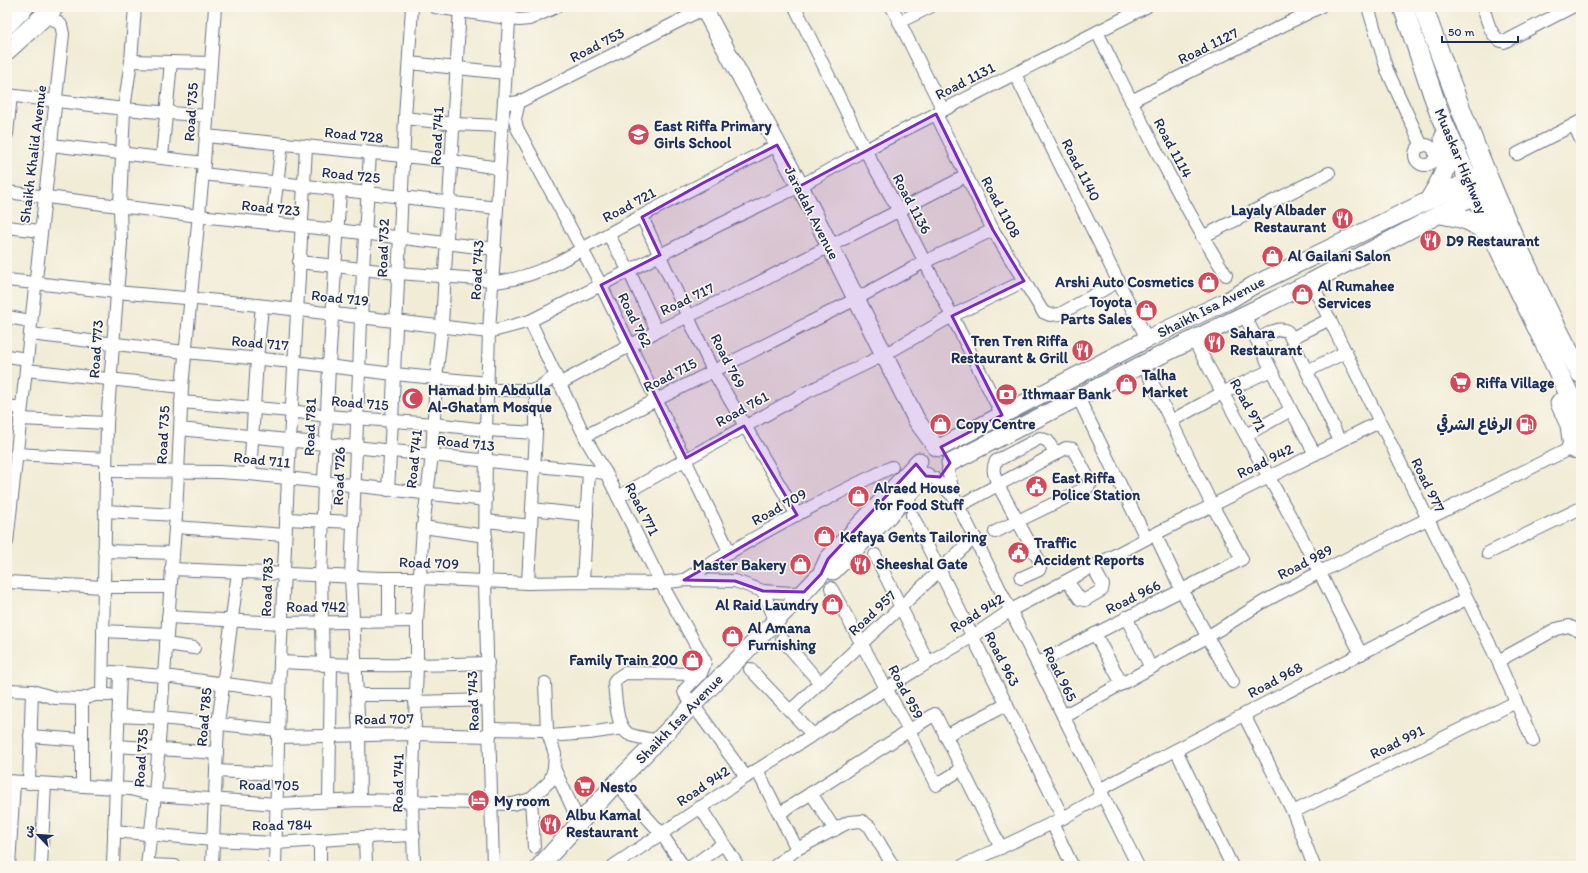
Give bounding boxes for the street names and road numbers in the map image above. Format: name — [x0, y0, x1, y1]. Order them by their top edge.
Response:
street label: Road 1127 — [1175, 23, 1242, 68]
street label: Road 753 — [567, 24, 627, 66]
street label: Road 1131 — [932, 58, 998, 104]
street label: Road 735 — [180, 82, 202, 142]
street label: Shaikh Khalid Avenue — [16, 84, 50, 224]
street label: Muaskar Highway — [1431, 105, 1491, 217]
street label: Road 741 — [426, 106, 448, 166]
street label: Road 1114 — [1150, 115, 1196, 181]
street label: Road 728 — [324, 123, 384, 147]
street label: Road 1140 — [1058, 136, 1104, 204]
street label: Road 725 — [321, 163, 381, 187]
street label: Jaradah Avenue — [781, 163, 843, 263]
street label: Road 1136 — [889, 171, 935, 237]
street label: Road 1108 — [977, 173, 1025, 241]
street label: Road 721 — [599, 183, 659, 227]
street label: Road 723 — [241, 196, 301, 220]
street label: Road 732 — [373, 218, 393, 278]
street label: Road 743 — [466, 239, 488, 301]
street label: Shaikh Isa Avenue — [1154, 272, 1268, 342]
street label: Road 717 — [657, 278, 717, 319]
street label: Road 719 — [310, 286, 370, 310]
street label: Road 762 — [614, 290, 656, 351]
street label: Road 773 — [85, 319, 107, 379]
street label: Road 769 — [707, 331, 749, 391]
street label: Road 717 — [231, 332, 290, 355]
street label: Road 715 — [640, 354, 700, 396]
street label: Road 971 — [1226, 375, 1270, 435]
street label: Road 761 — [712, 387, 772, 431]
street label: Road 715 — [330, 392, 390, 415]
street label: Road 781 — [300, 398, 320, 456]
street label: Road 735 — [152, 405, 174, 465]
street label: Road 741 — [402, 429, 426, 489]
street label: Road 713 — [436, 431, 496, 455]
street label: Road 942 — [1234, 440, 1296, 482]
street label: Road 726 — [329, 446, 349, 506]
street label: Road 711 — [233, 448, 291, 472]
street label: Road 977 — [1407, 455, 1449, 516]
street label: Road 771 — [621, 479, 663, 539]
street label: Road 709 — [748, 484, 810, 529]
street label: Road 989 — [1274, 540, 1336, 584]
street label: Road 709 — [399, 553, 460, 573]
street label: Road 783 — [257, 557, 277, 617]
street label: Road 966 — [1102, 576, 1164, 618]
street label: Road 957 — [844, 586, 900, 640]
street label: Road 942 — [947, 589, 1007, 637]
street label: Road 742 — [286, 598, 346, 616]
street label: Road 963 — [980, 628, 1024, 690]
street label: Road 965 — [1039, 643, 1081, 705]
street label: Road 968 — [1244, 658, 1306, 702]
street label: Road 959 — [884, 662, 928, 723]
street label: Shaikh Isa Avenue — [631, 670, 727, 768]
street label: Road 743 — [463, 671, 483, 731]
street label: Road 785 — [192, 687, 216, 747]
street label: Road 707 — [354, 709, 415, 729]
street label: Road 991 — [1367, 721, 1427, 763]
street label: Road 735 — [130, 728, 152, 788]
street label: Road 741 — [388, 753, 408, 813]
street label: Road 942 — [673, 762, 733, 810]
street label: Road 705 — [239, 775, 299, 795]
street label: Road 784 — [252, 815, 312, 835]

